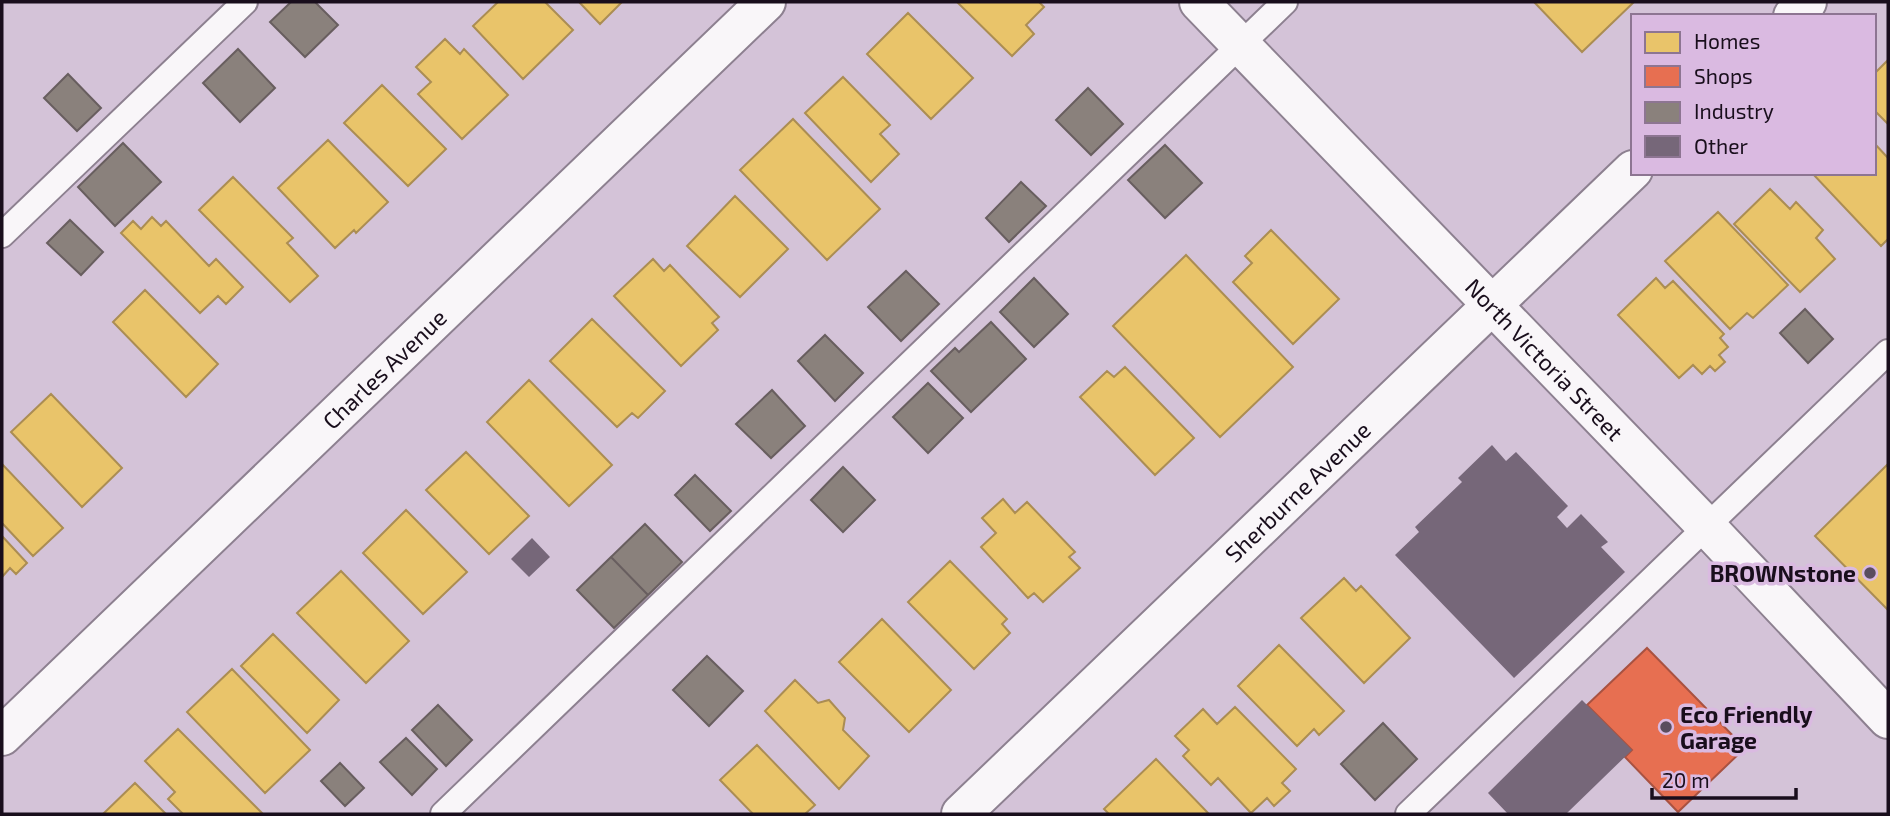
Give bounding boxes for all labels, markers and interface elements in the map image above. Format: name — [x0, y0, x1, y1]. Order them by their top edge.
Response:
legend — [1631, 14, 1876, 175]
text: Homes — [1694, 28, 1760, 53]
text: Shops — [1694, 63, 1753, 88]
text: Industry — [1694, 98, 1774, 123]
text: Other — [1694, 133, 1749, 158]
street label: North Victoria Street — [1460, 272, 1629, 446]
street label: Charles Avenue — [316, 303, 452, 435]
street label: Sherburne Avenue — [1219, 415, 1376, 568]
place label: BROWNstone — [1710, 559, 1856, 587]
marker: BROWNstone — [1862, 565, 1878, 581]
place label: Eco Friendly Garage — [1680, 700, 1813, 754]
marker: Eco Friendly Garage — [1658, 719, 1674, 735]
scale bar — [1652, 756, 1796, 800]
text: 20 m — [1662, 767, 1710, 792]

